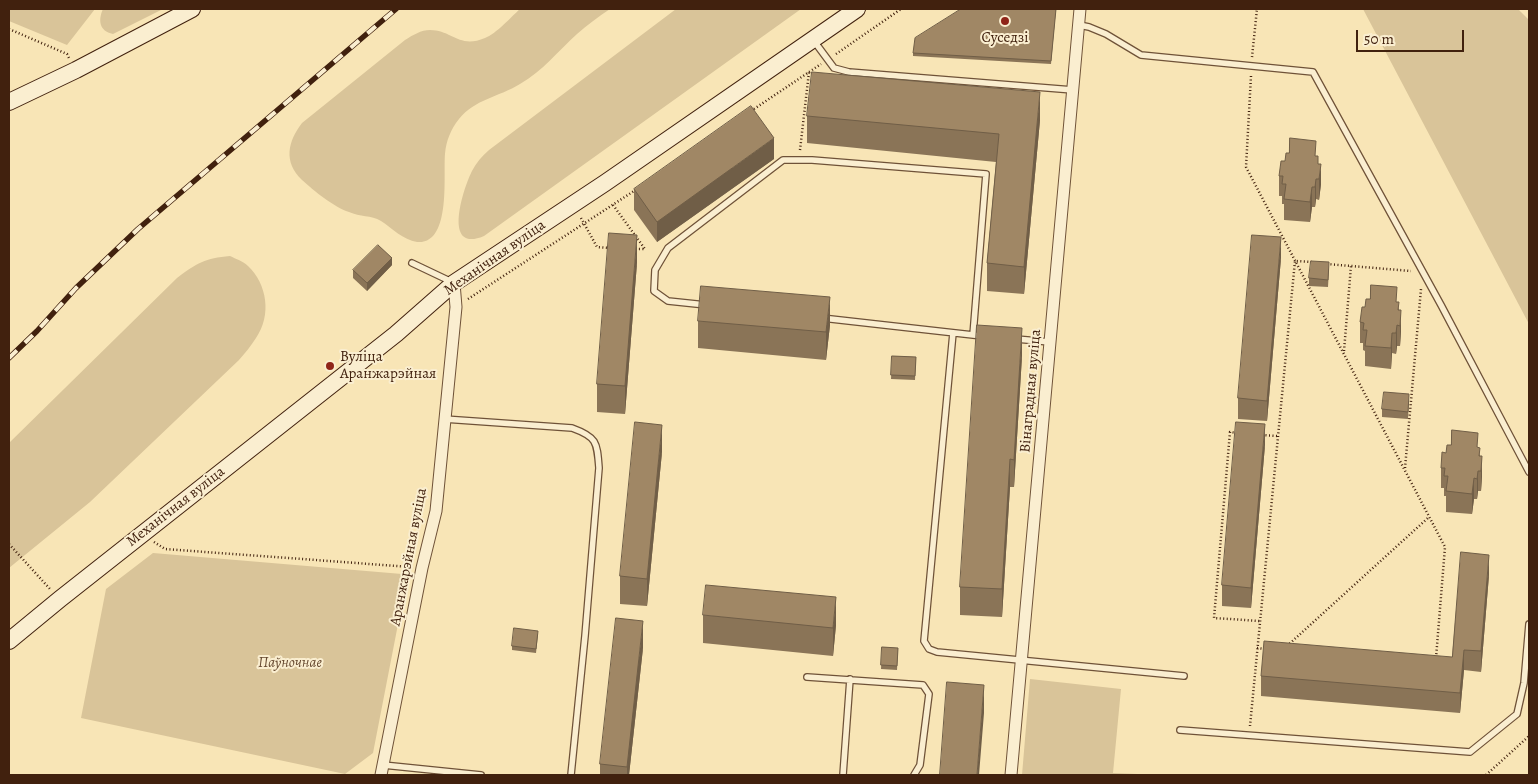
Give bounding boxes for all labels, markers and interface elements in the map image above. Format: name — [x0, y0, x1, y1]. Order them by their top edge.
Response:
marker: Суседзі — [999, 15, 1011, 27]
scale bar — [1358, 20, 1466, 52]
place label: Суседзі — [982, 29, 1028, 47]
text: 50 m — [1364, 29, 1394, 49]
street label: Механічная вуліца — [441, 216, 549, 300]
street label: Вінаградная вуліца — [1017, 329, 1045, 453]
place label: Вуліца Аранжарэйная — [340, 348, 436, 383]
marker: Вуліца Аранжарэйная — [324, 360, 336, 372]
street label: Механічная вуліца — [123, 463, 229, 551]
street label: Аранжарэйная вуліца — [387, 486, 431, 628]
park label: Паўночнае — [258, 654, 322, 672]

